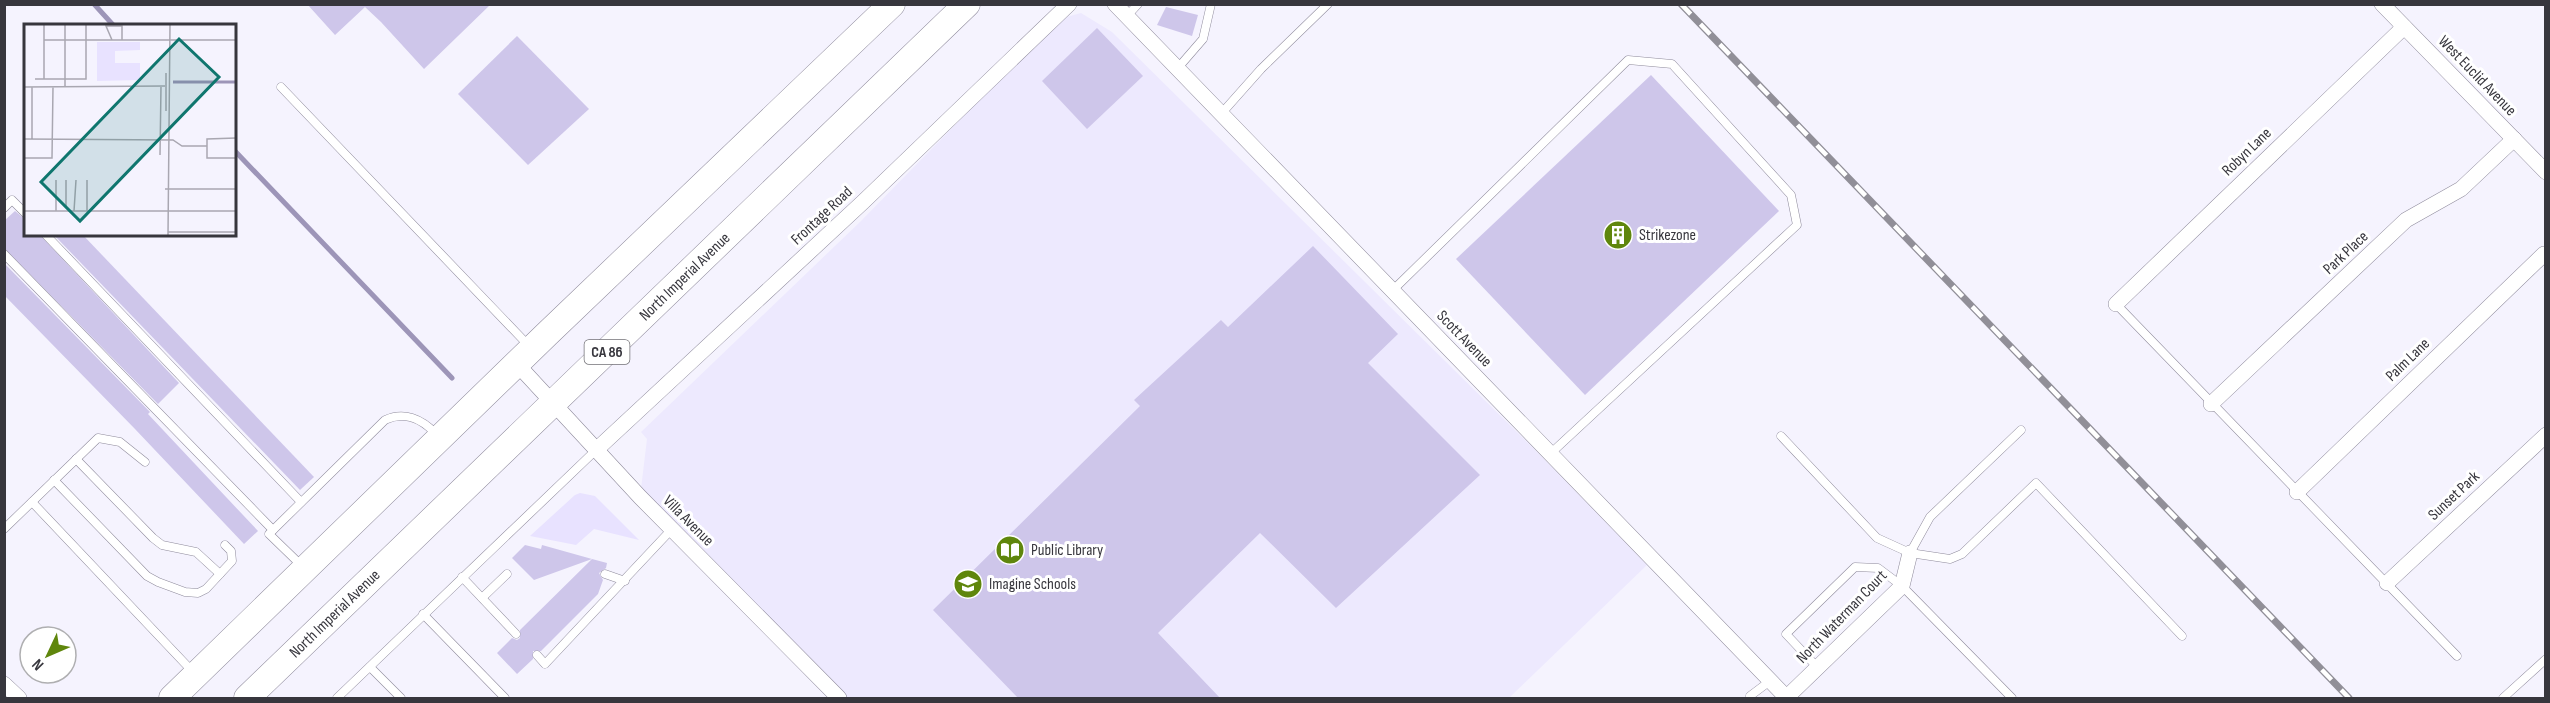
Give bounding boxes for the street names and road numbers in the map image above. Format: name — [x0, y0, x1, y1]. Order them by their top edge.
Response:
street label: West Euclid Avenue — [2434, 32, 2520, 120]
street label: Robyn Lane — [2218, 124, 2276, 180]
street label: Frontage Road — [787, 183, 857, 249]
street label: Park Place — [2320, 227, 2372, 279]
street label: North Imperial Avenue — [636, 229, 734, 325]
street label: Scott Avenue — [1432, 307, 1496, 371]
street label: Palm Lane — [2382, 334, 2434, 386]
road number: CA 86 — [584, 340, 630, 364]
street label: Sunset Park — [2424, 467, 2484, 525]
street label: Villa Avenue — [659, 492, 717, 550]
street label: North Imperial Avenue — [286, 566, 384, 662]
street label: North Waterman Court — [1793, 566, 1891, 668]

